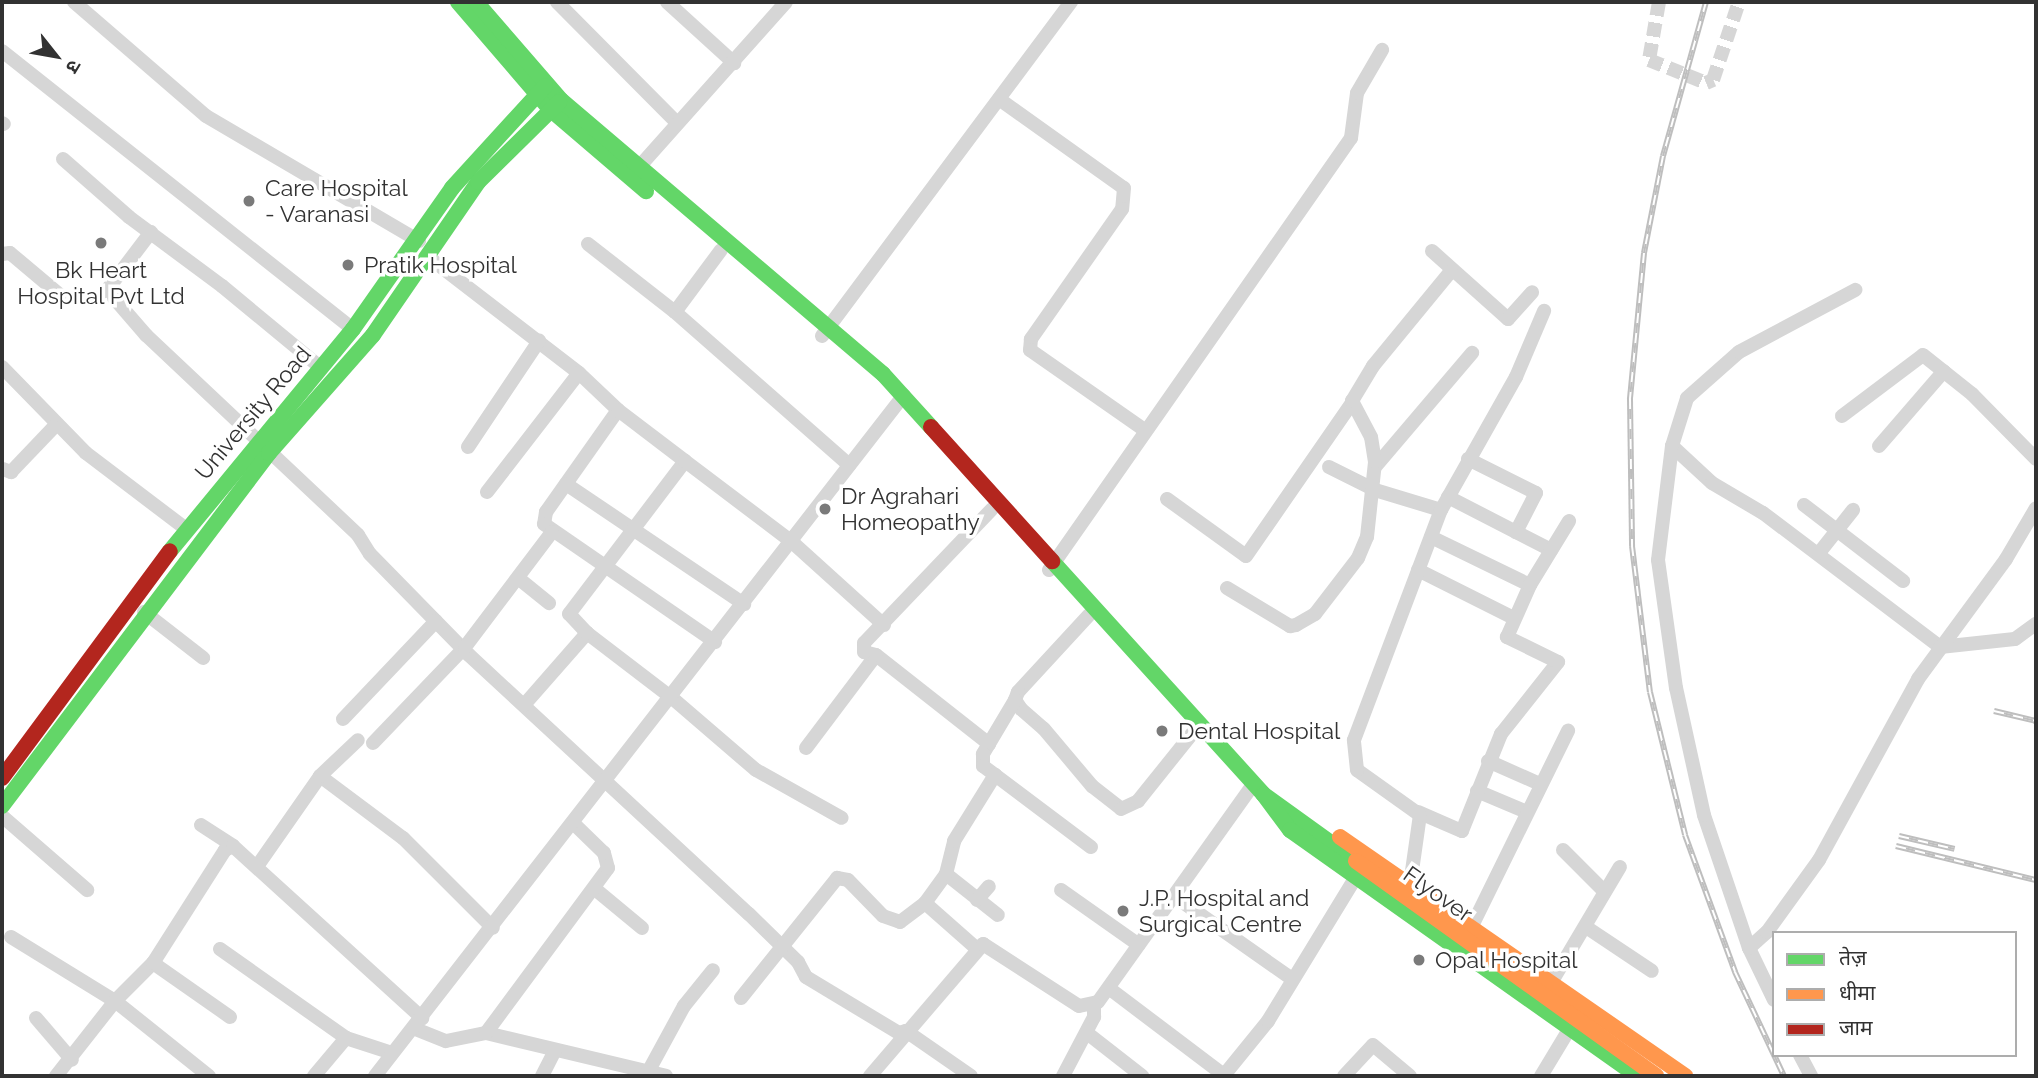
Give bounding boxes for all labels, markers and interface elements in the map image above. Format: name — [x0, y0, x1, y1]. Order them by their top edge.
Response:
north arrow — [21, 21, 91, 91]
text: उ — [62, 56, 86, 77]
place label: Care Hospital - Varanasi — [265, 174, 408, 228]
marker: Care Hospital - Varanasi — [239, 191, 259, 211]
marker: Bk Heart Hospital Pvt Ltd — [91, 233, 111, 253]
place label: Pratik Hospital — [364, 251, 517, 279]
marker: Pratik Hospital — [338, 255, 358, 275]
place label: Bk Heart Hospital Pvt Ltd — [17, 256, 185, 310]
street label: University Road — [189, 340, 317, 486]
place label: Dr Agrahari Homeopathy — [841, 482, 980, 536]
marker: Dr Agrahari Homeopathy — [815, 499, 835, 519]
place label: Dental Hospital — [1178, 717, 1341, 745]
marker: Dental Hospital — [1152, 721, 1172, 741]
street label: Flyover — [1398, 860, 1478, 928]
place label: J.P. Hospital and Surgical Centre — [1139, 884, 1310, 938]
marker: J.P. Hospital and Surgical Centre — [1113, 901, 1133, 921]
legend — [1772, 931, 2017, 1057]
text: तेज़ — [1839, 945, 1867, 970]
place label: Opal Hospital — [1435, 946, 1578, 974]
marker: Opal Hospital — [1409, 950, 1429, 970]
text: धीमा — [1839, 980, 1875, 1005]
text: जाम — [1839, 1015, 1873, 1040]

